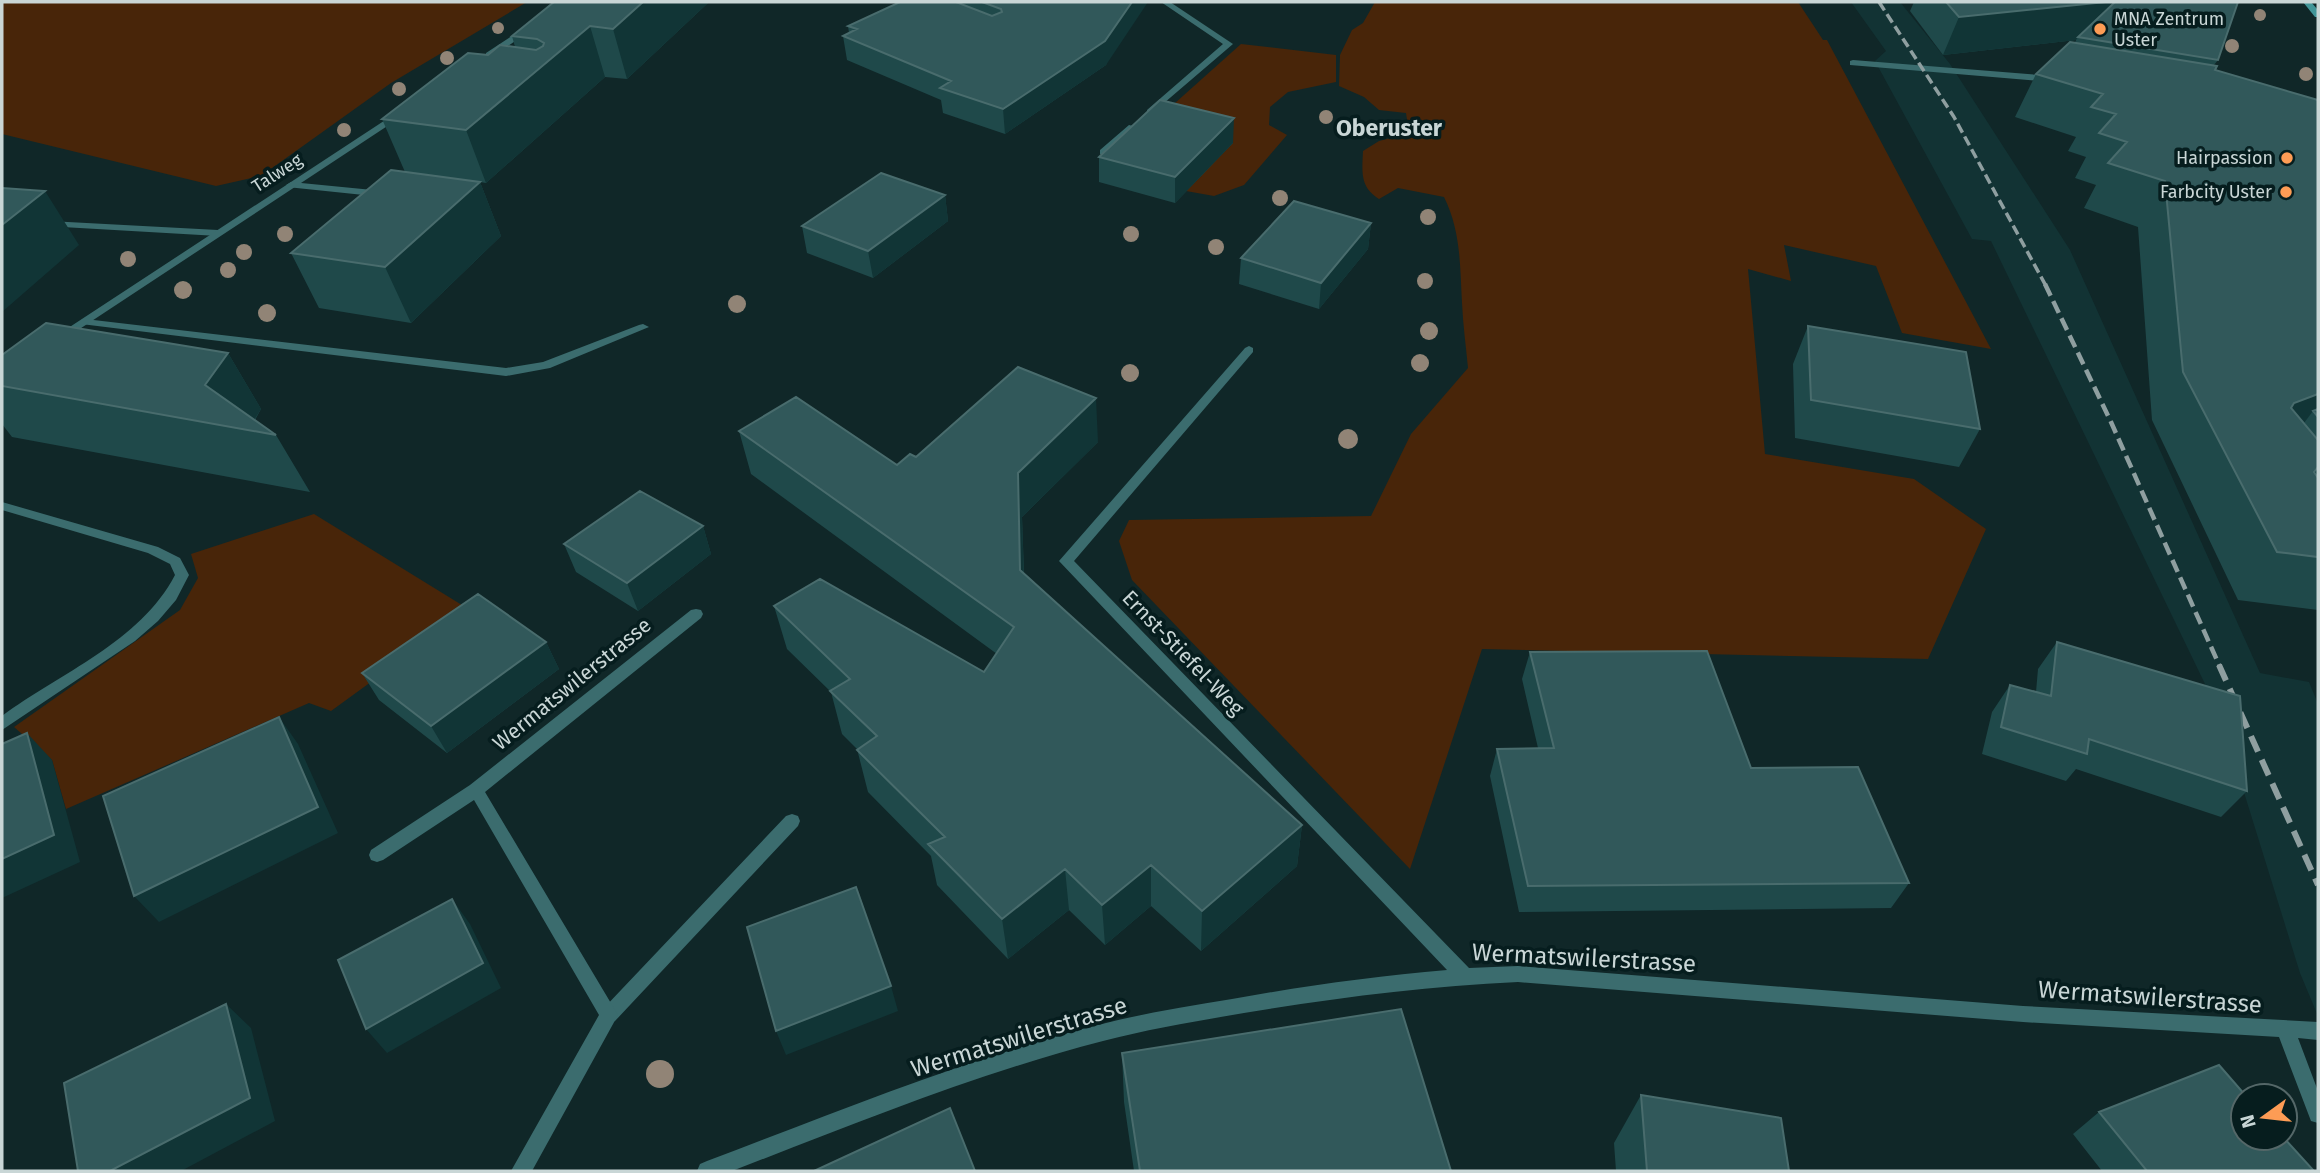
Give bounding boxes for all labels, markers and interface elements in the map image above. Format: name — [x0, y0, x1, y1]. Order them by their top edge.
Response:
place label: MNA Zentrum Uster — [2114, 8, 2224, 51]
marker: MNA Zentrum Uster — [2092, 21, 2108, 37]
district label: Oberuster — [1336, 114, 1443, 142]
place label: Hairpassion — [2176, 147, 2273, 169]
street label: Talweg — [248, 148, 307, 197]
marker: Hairpassion — [2279, 150, 2295, 166]
place label: Farbcity Uster — [2160, 181, 2272, 203]
marker: Farbcity Uster — [2278, 184, 2294, 200]
street label: Ernst-Stiefel-Weg — [1117, 585, 1249, 721]
street label: Wermatswilerstrasse — [487, 612, 657, 756]
street label: Wermatswilerstrasse — [1471, 938, 1697, 978]
street label: Wermatswilerstrasse — [2037, 975, 2263, 1019]
street label: Wermatswilerstrasse — [908, 991, 1130, 1083]
north arrow — [2229, 1082, 2299, 1152]
text: N — [2235, 1112, 2261, 1130]

